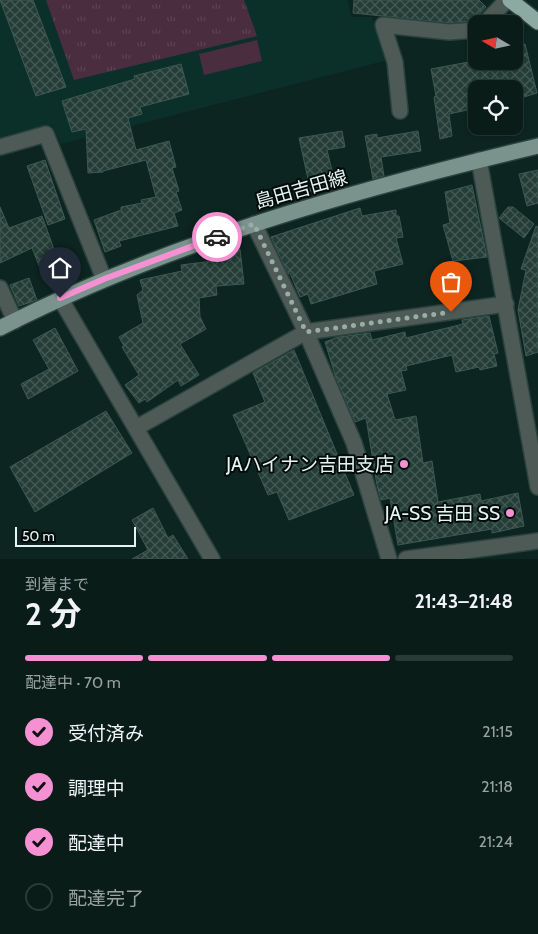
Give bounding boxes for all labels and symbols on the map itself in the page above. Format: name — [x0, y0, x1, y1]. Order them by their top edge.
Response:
north arrow — [468, 15, 522, 70]
street label: 島田吉田線 — [252, 165, 350, 214]
courier — [192, 212, 242, 262]
pin — [39, 247, 81, 298]
pin — [430, 261, 472, 312]
place label: JAハイナン吉田支店 — [225, 453, 394, 476]
marker: JAハイナン吉田支店 — [398, 458, 410, 470]
place label: JA-SS 吉田 SS — [384, 502, 500, 525]
marker: JA-SS 吉田 SS — [504, 507, 516, 519]
scale bar — [15, 524, 136, 547]

